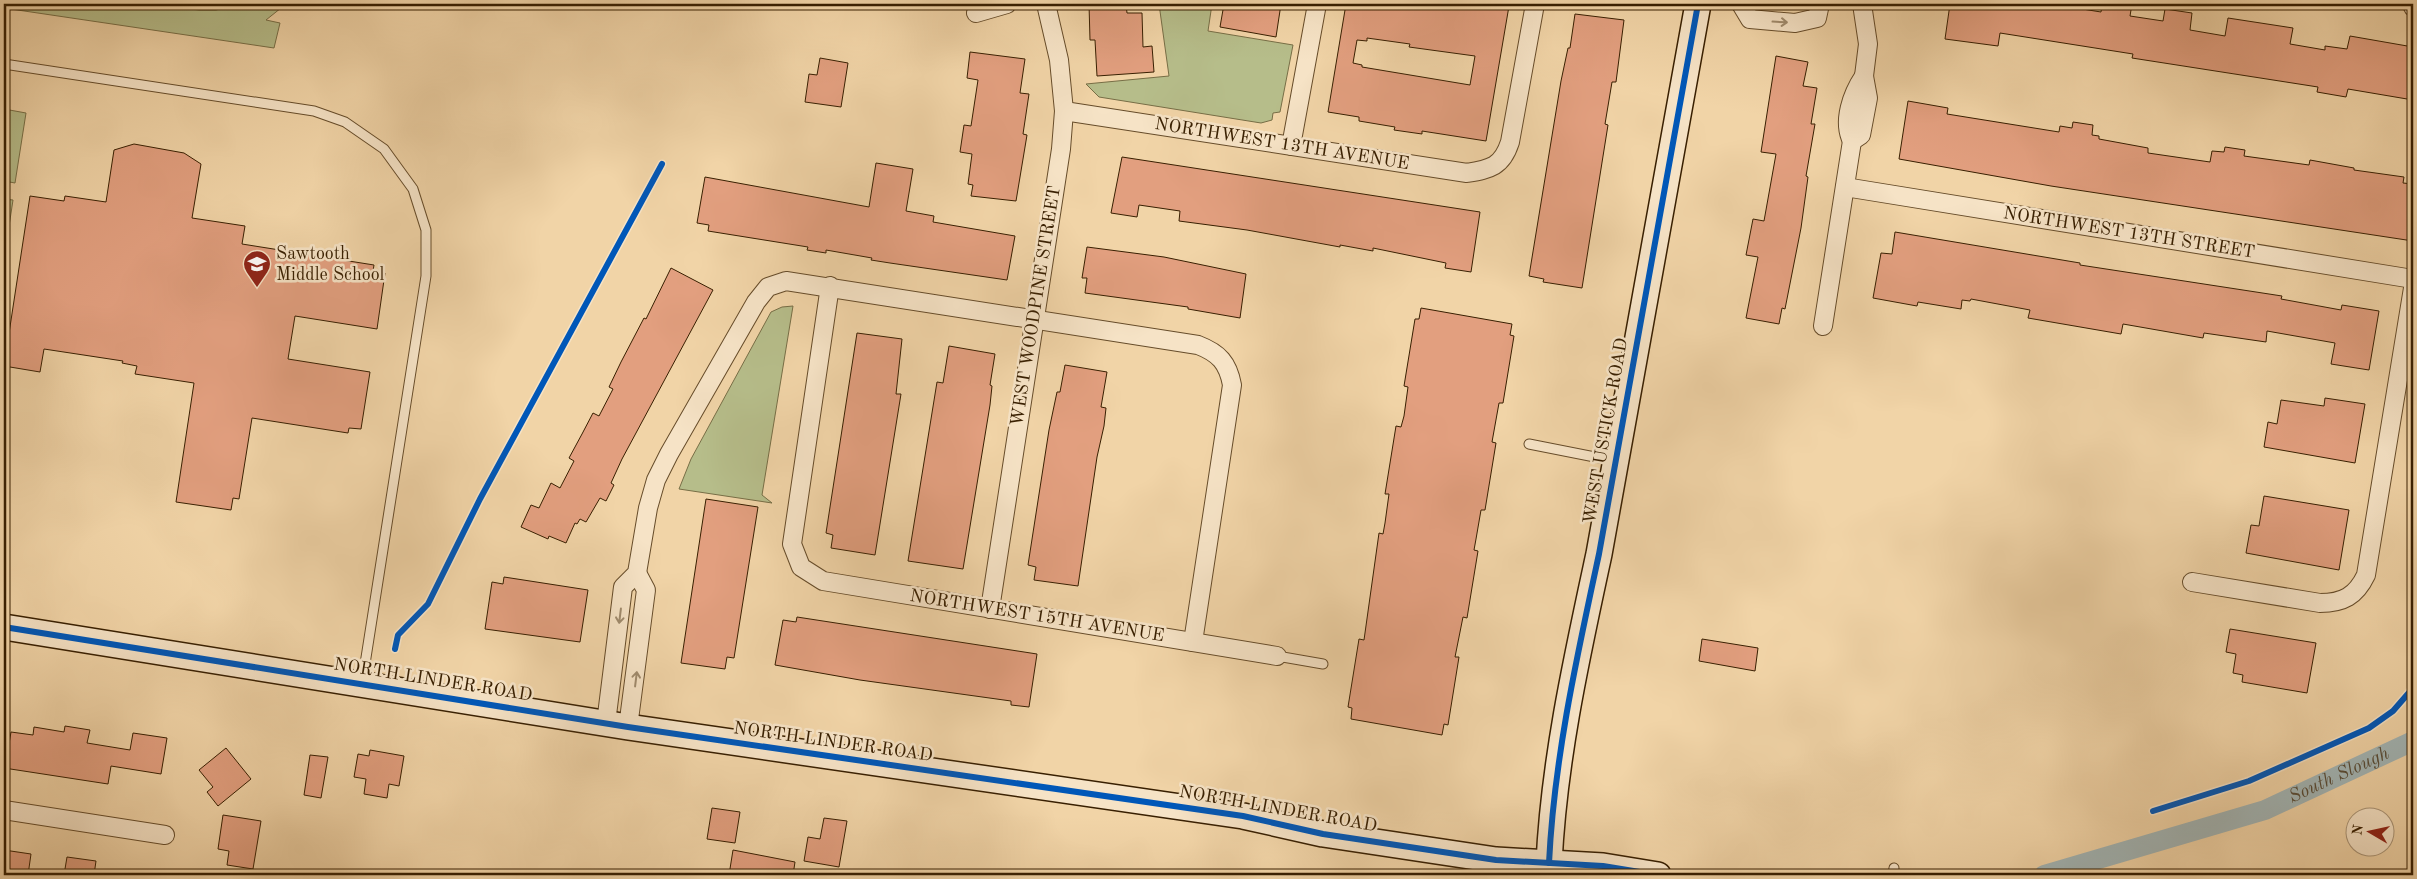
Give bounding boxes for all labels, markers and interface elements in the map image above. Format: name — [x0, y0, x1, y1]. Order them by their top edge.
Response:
one-way arrow — [1772, 17, 1788, 27]
street label: NORTHWEST 13TH AVENUE — [1153, 115, 1411, 173]
street label: WEST WOODPINE STREET — [1008, 184, 1064, 428]
street label: NORTHWEST 13TH STREET — [2002, 204, 2256, 262]
place label: Sawtooth Middle School — [276, 245, 385, 284]
school or university icon: Sawtooth Middle School — [242, 249, 272, 288]
street label: WEST USTICK ROAD — [1581, 336, 1631, 526]
street label: NORTHWEST 15TH AVENUE — [908, 587, 1166, 645]
one-way arrow — [615, 608, 625, 624]
street label: NORTH LINDER ROAD — [332, 655, 534, 705]
one-way arrow — [631, 671, 641, 687]
street label: NORTH LINDER ROAD — [732, 719, 934, 765]
water label: South Slough — [2286, 744, 2392, 807]
street label: NORTH LINDER ROAD — [1177, 783, 1379, 835]
north arrow — [2344, 806, 2394, 856]
text: N — [2350, 823, 2366, 837]

